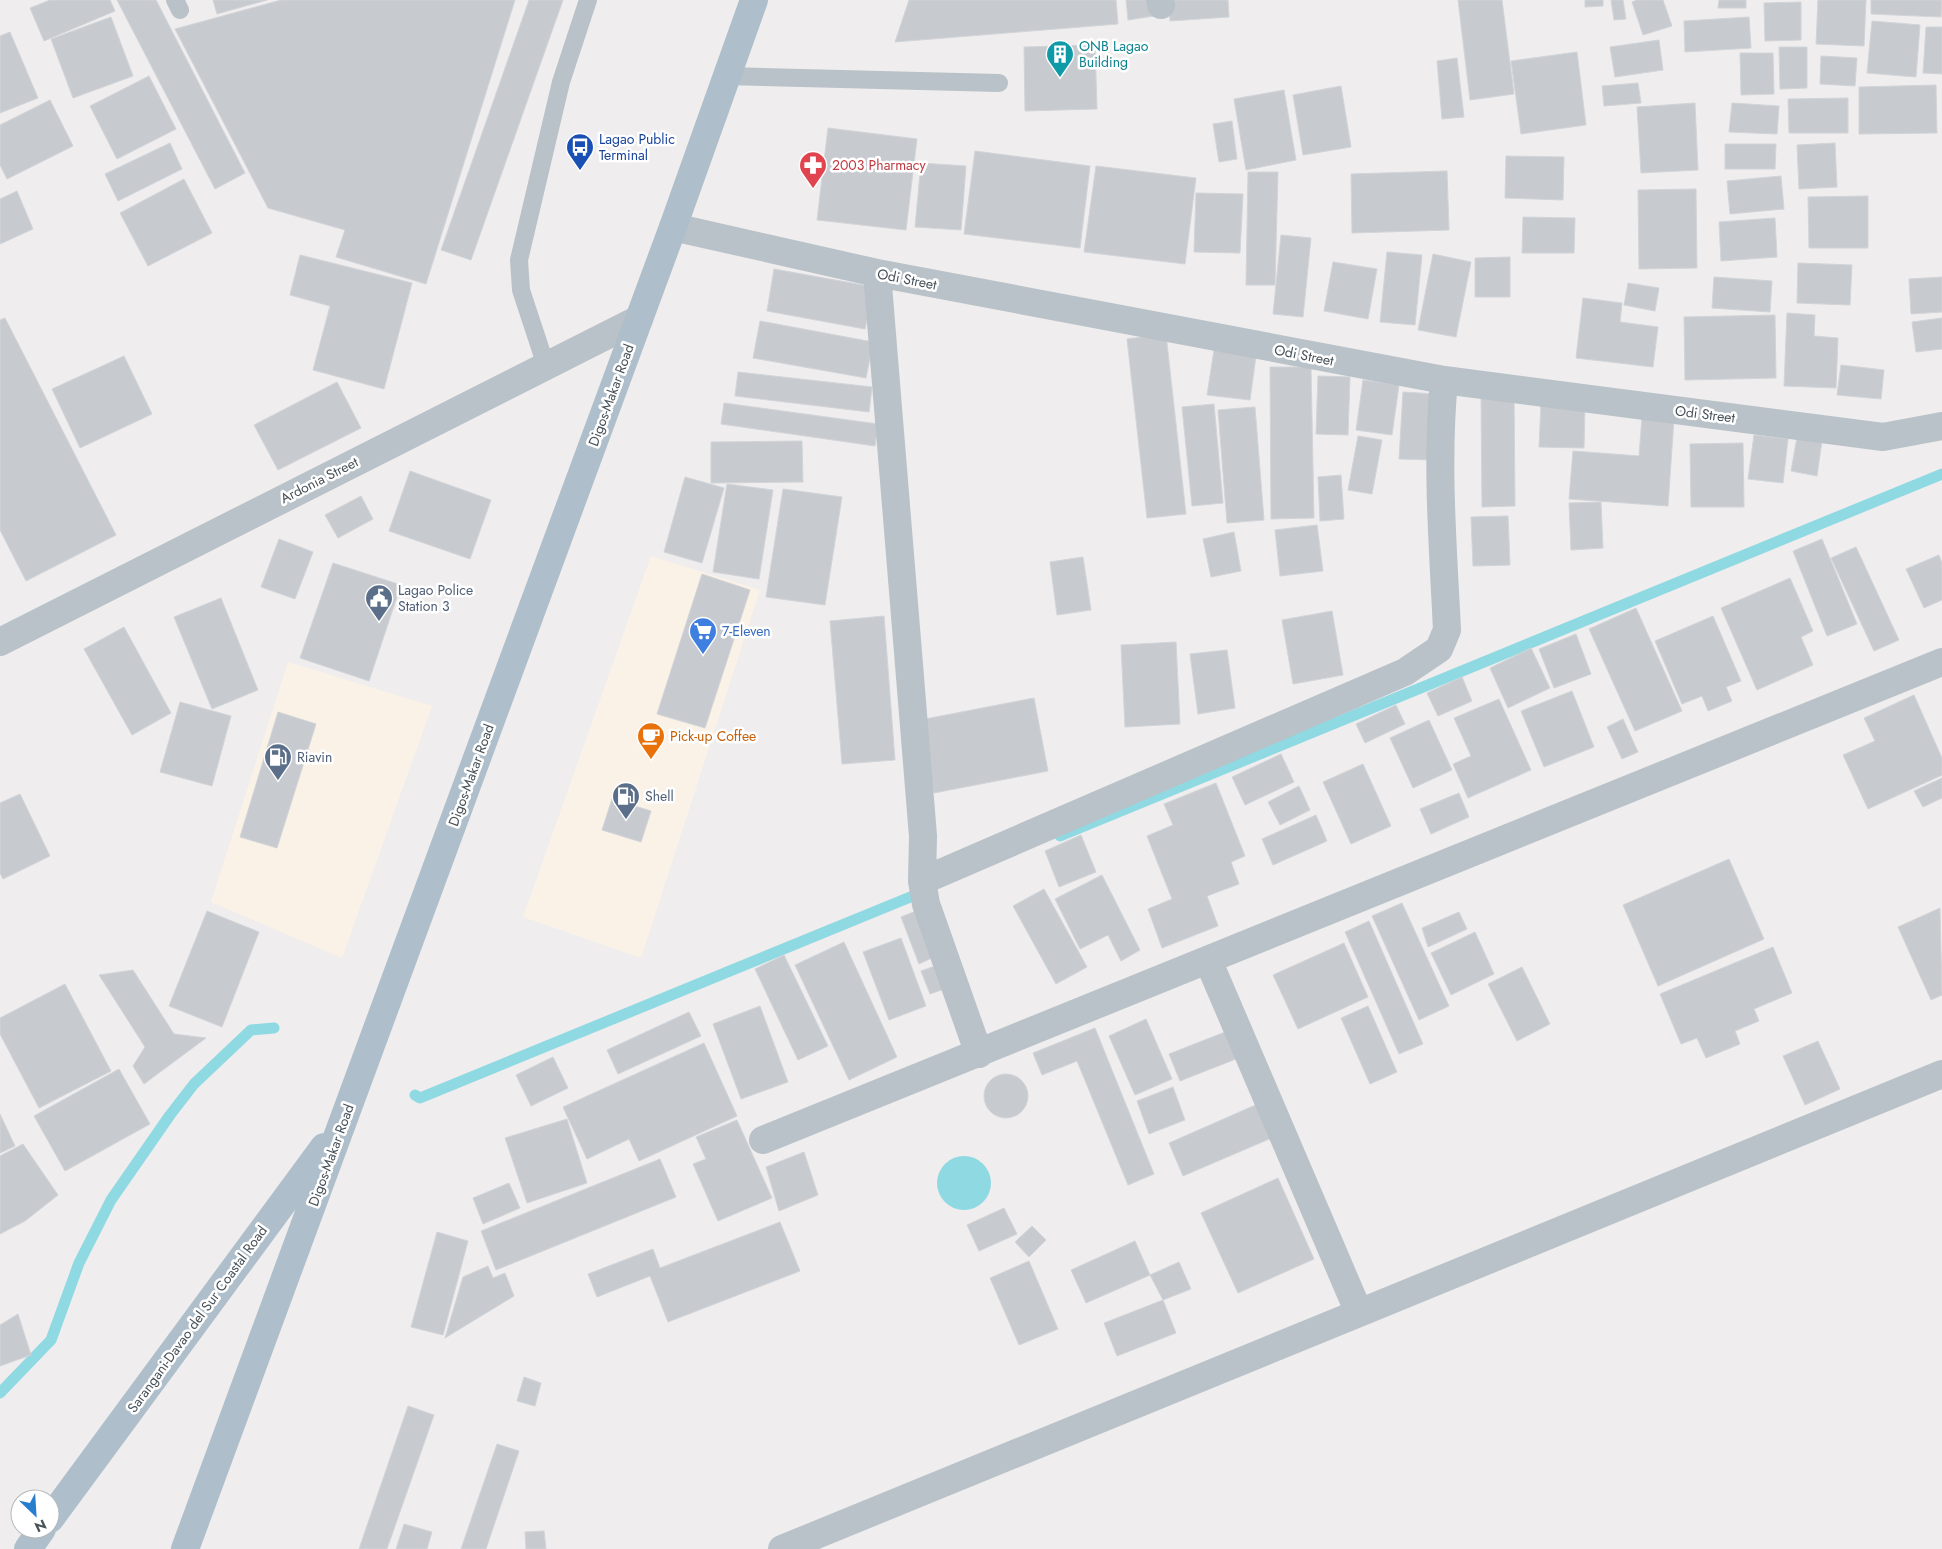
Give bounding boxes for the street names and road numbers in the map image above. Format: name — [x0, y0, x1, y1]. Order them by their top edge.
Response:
street label: Odi Street — [875, 263, 939, 295]
street label: Odi Street — [1272, 339, 1336, 371]
street label: Digos-Makar Road — [583, 341, 639, 449]
street label: Odi Street — [1674, 400, 1737, 428]
street label: Ardonia Street — [277, 452, 362, 508]
street label: Digos-Makar Road — [443, 721, 499, 829]
street label: Digos-Makar Road — [303, 1101, 359, 1209]
street label: Sarangani-Davao del Sur Coastal Road — [122, 1221, 272, 1417]

